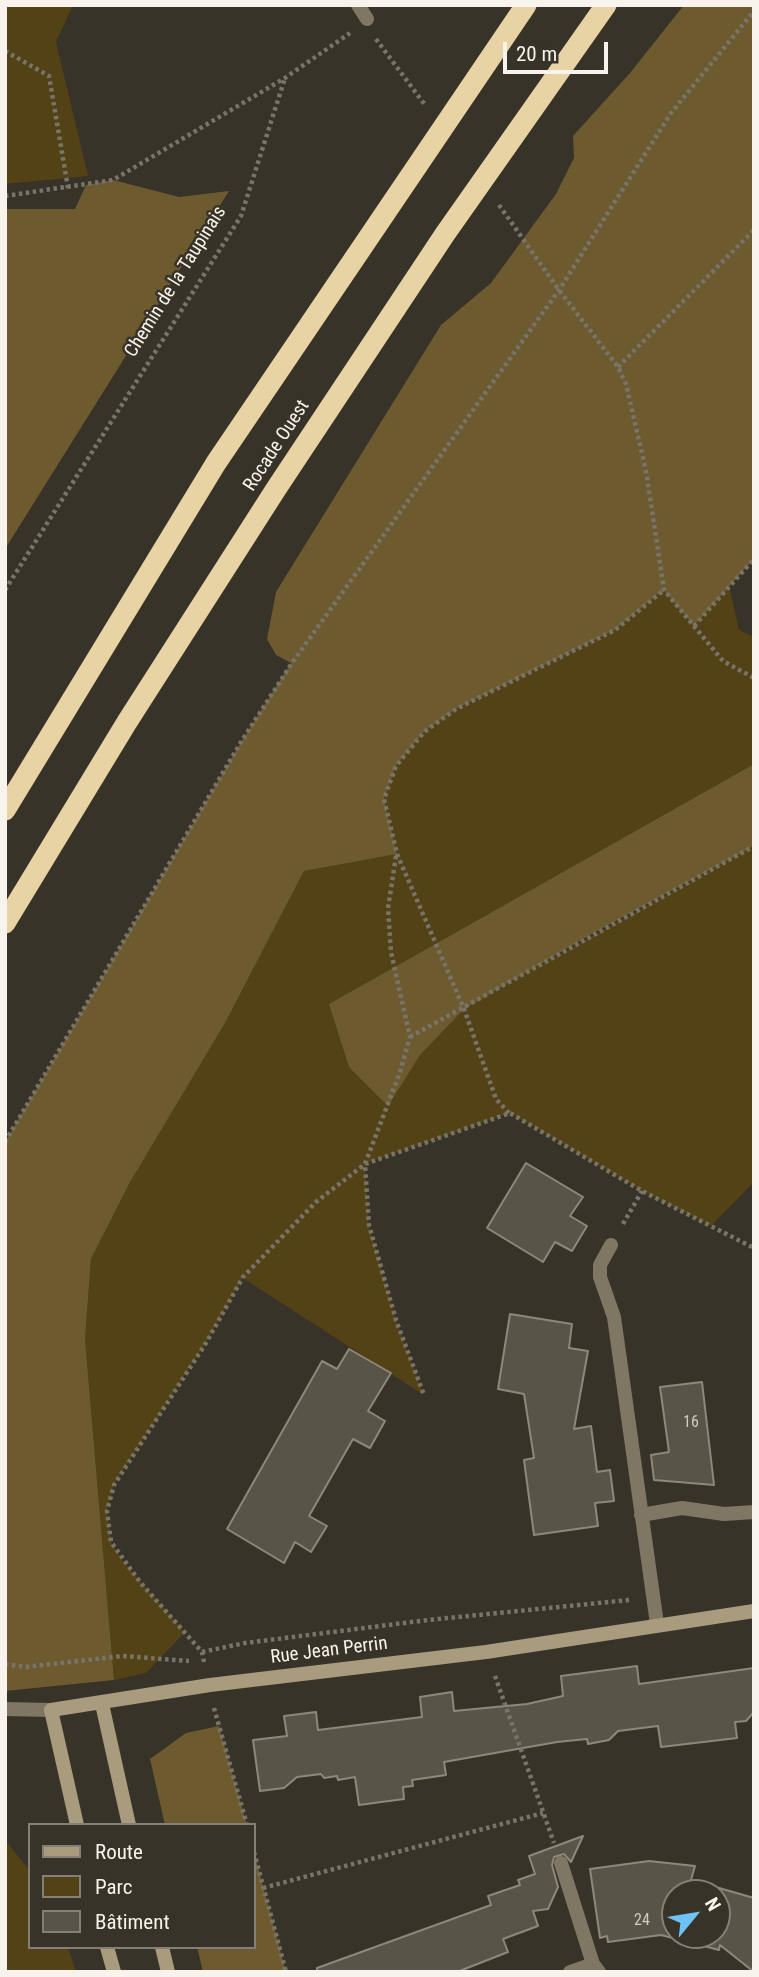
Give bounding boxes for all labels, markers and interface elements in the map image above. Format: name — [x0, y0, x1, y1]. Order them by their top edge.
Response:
scale bar — [507, 28, 612, 72]
text: 20 m — [516, 42, 557, 66]
street label: Chemin de la Taupinais — [120, 202, 232, 362]
street label: Rocade Ouest — [239, 396, 315, 496]
house number: 16 — [683, 1413, 699, 1433]
street label: Rue Jean Perrin — [269, 1633, 389, 1669]
legend — [28, 1823, 256, 1949]
text: Route — [95, 1840, 143, 1864]
text: Parc — [95, 1875, 133, 1899]
north arrow — [661, 1879, 731, 1949]
text: N — [700, 1893, 726, 1915]
text: Bâtiment — [95, 1910, 170, 1934]
house number: 24 — [634, 1911, 650, 1931]

